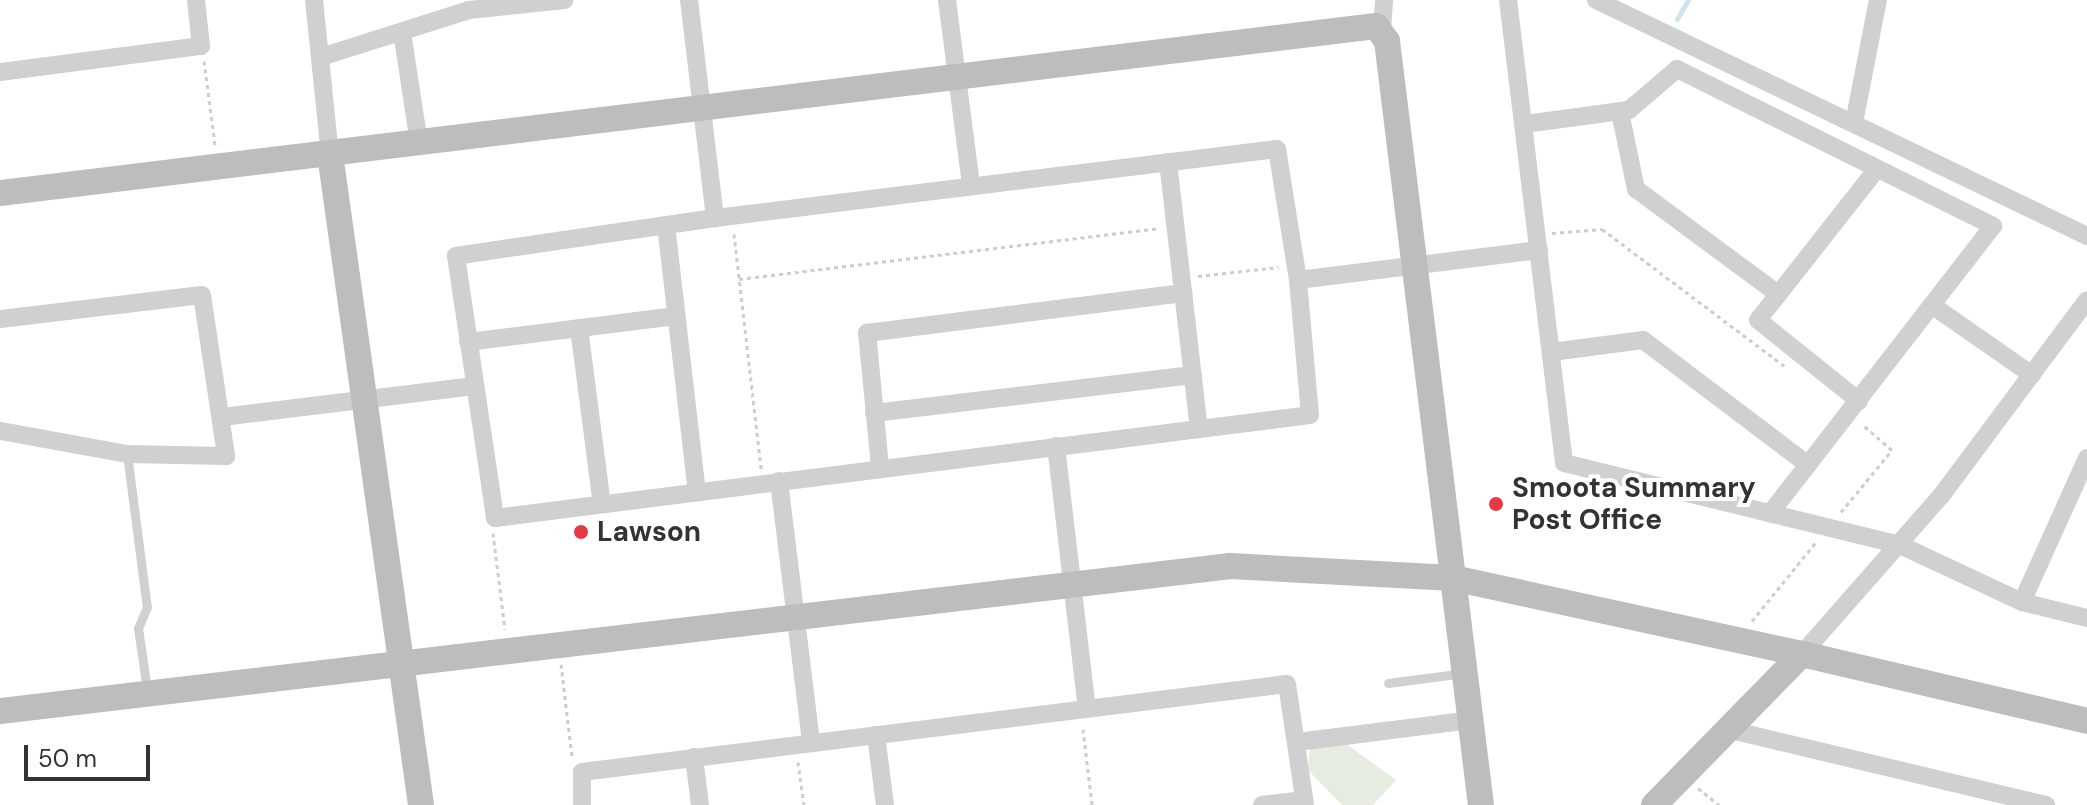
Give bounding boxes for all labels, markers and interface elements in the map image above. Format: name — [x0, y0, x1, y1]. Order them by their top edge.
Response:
place label: Smoota Summary Post Office — [1512, 471, 1756, 537]
marker: Smoota Summary Post Office — [1487, 495, 1505, 513]
place label: Lawson — [597, 515, 701, 549]
marker: Lawson — [572, 523, 590, 541]
scale bar — [28, 729, 154, 779]
text: 50 m — [38, 743, 97, 774]

